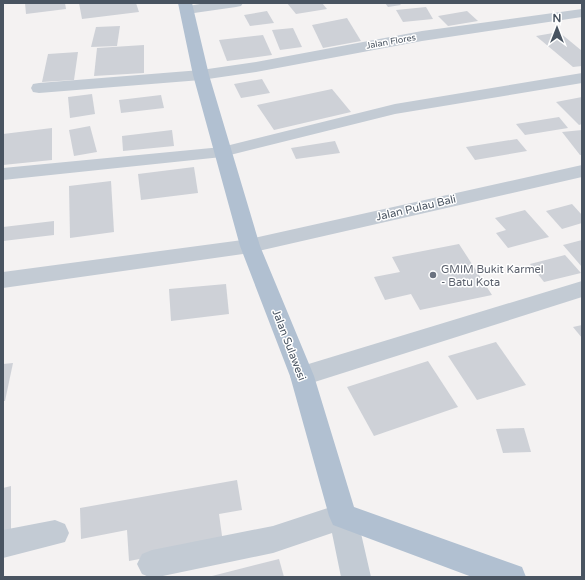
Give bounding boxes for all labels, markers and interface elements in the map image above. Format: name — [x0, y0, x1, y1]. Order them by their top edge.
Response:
north arrow — [537, 8, 577, 48]
text: N — [553, 12, 561, 25]
street label: Jalan Flores — [365, 32, 417, 52]
street label: Jalan Pulau Bali — [375, 192, 457, 224]
place label: GMIM Bukit Karmel - Batu Kota — [441, 263, 543, 289]
marker: GMIM Bukit Karmel - Batu Kota — [428, 270, 438, 280]
street label: Jalan Sulawesi — [270, 308, 308, 382]

